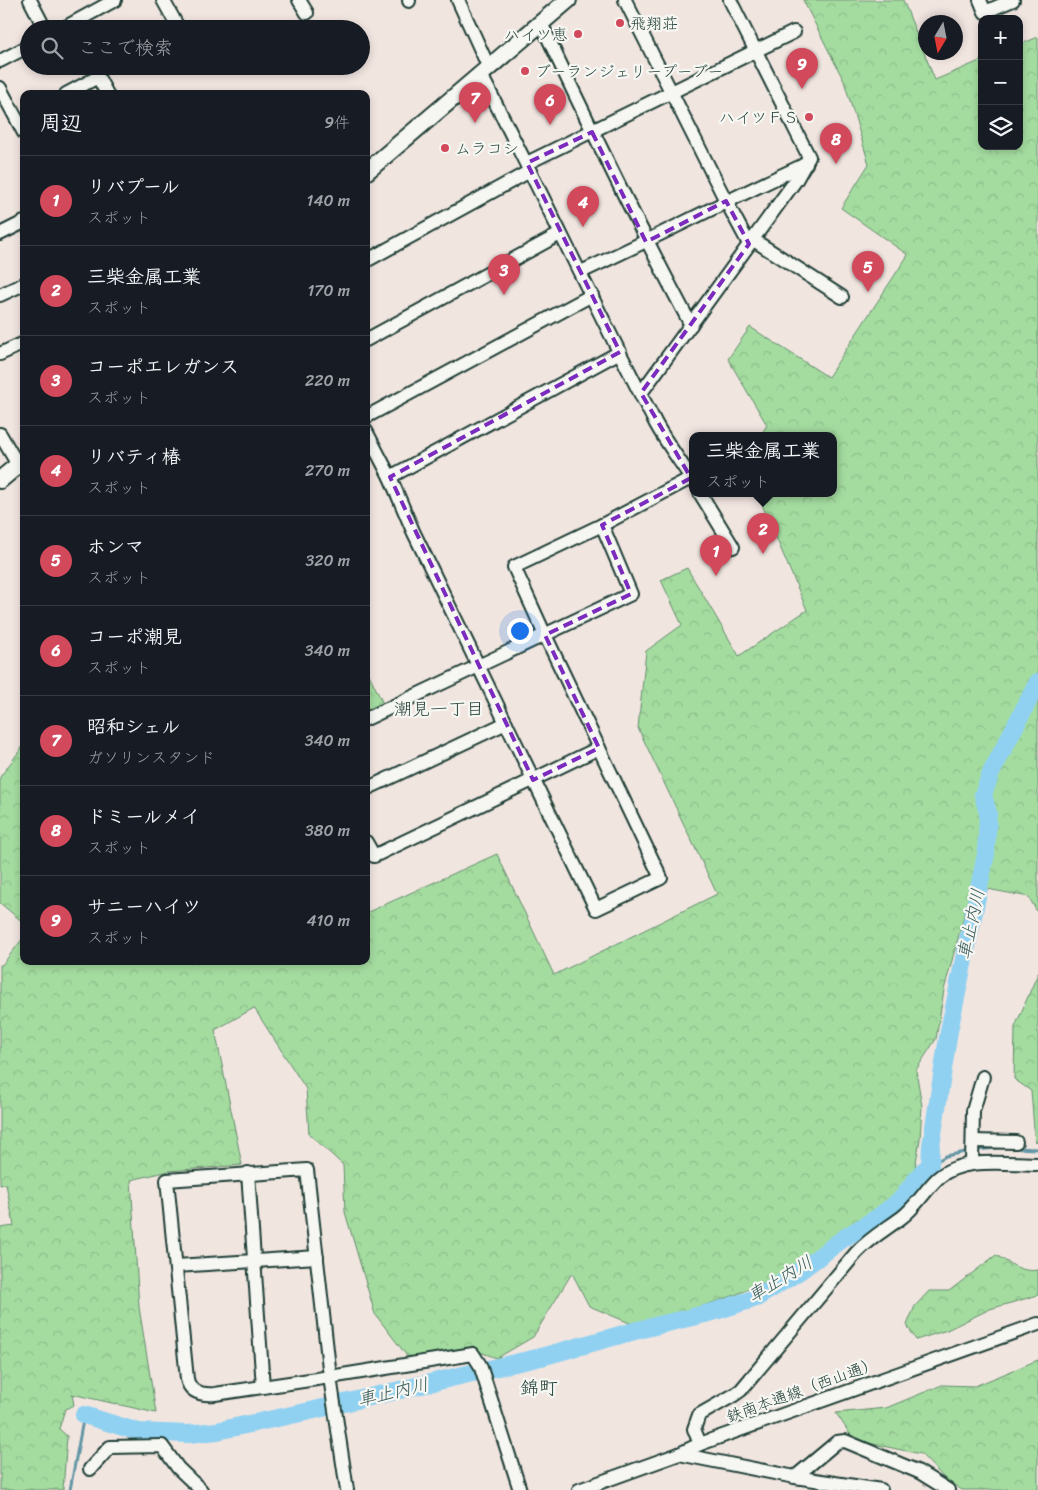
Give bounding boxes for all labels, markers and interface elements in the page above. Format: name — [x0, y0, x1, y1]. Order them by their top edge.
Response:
place label: 飛翔荘 — [630, 9, 678, 38]
north arrow — [918, 15, 963, 60]
map controls — [978, 15, 1023, 150]
button: + — [978, 15, 1023, 60]
marker: 飛翔荘 — [614, 17, 626, 29]
search box — [20, 20, 370, 75]
place label: ハイツ恵 — [504, 20, 568, 49]
marker: ハイツ恵 — [572, 28, 584, 40]
text: ここで検索 — [78, 31, 173, 64]
icon: search — [38, 34, 66, 62]
pin: 9 — [786, 48, 818, 89]
place label: ブーランジェリープーブー — [535, 57, 723, 86]
button: − — [978, 60, 1023, 105]
marker: ブーランジェリープーブー — [519, 65, 531, 77]
pin: 7 — [459, 82, 491, 123]
pin: 6 — [534, 84, 566, 125]
place label: ハイツＦＳ — [719, 103, 799, 132]
text: 周辺 — [40, 104, 82, 142]
button: layers — [978, 105, 1023, 150]
text: 9件 — [324, 108, 350, 137]
marker: ハイツＦＳ — [803, 111, 815, 123]
pin: 8 — [820, 123, 852, 164]
place label: ムラコシ — [455, 134, 519, 163]
marker: ムラコシ — [439, 142, 451, 154]
text: リバプール — [87, 170, 180, 203]
text: 1 — [53, 186, 59, 215]
text: 140 m — [307, 186, 350, 215]
pin: 4 — [567, 186, 599, 227]
text: スポット — [87, 203, 151, 232]
pin: 5 — [852, 251, 884, 292]
pin: 3 — [488, 254, 520, 295]
text: 三柴金属工業 — [87, 260, 201, 293]
text: 2 — [51, 276, 61, 305]
text: 170 m — [307, 276, 350, 305]
text: スポット — [87, 293, 151, 322]
text: コーポエレガンス — [87, 350, 239, 383]
text: 3 — [52, 366, 60, 395]
text: 220 m — [305, 366, 350, 395]
text: スポット — [87, 383, 151, 412]
popup — [689, 432, 837, 497]
text: 三柴金属工業 — [706, 434, 820, 467]
text: リバティ椿 — [87, 440, 181, 473]
text: 4 — [51, 456, 61, 485]
text: 270 m — [305, 456, 350, 485]
text: スポット — [706, 467, 770, 496]
text: スポット — [87, 473, 151, 502]
pin: 2 — [747, 513, 779, 554]
text: ホンマ — [87, 530, 144, 563]
pin: 1 — [700, 535, 732, 576]
text: 5 — [51, 546, 61, 575]
text: 320 m — [305, 546, 350, 575]
text: スポット — [87, 563, 151, 592]
your location — [507, 618, 533, 644]
text: コーポ潮見 — [87, 620, 182, 653]
text: 6 — [51, 636, 61, 665]
text: 340 m — [305, 636, 350, 665]
text: スポット — [87, 653, 151, 682]
district label: 潮見一丁目 — [394, 693, 484, 725]
text: 昭和シェル — [87, 710, 180, 743]
text: 7 — [51, 726, 61, 755]
text: 340 m — [305, 726, 350, 755]
text: ガソリンスタンド — [87, 743, 215, 772]
text: ドミールメイ — [87, 800, 200, 833]
text: 8 — [51, 816, 61, 845]
text: 380 m — [305, 816, 350, 845]
text: スポット — [87, 833, 151, 862]
water label: 車止内川 — [948, 885, 994, 963]
text: サニーハイツ — [87, 890, 201, 923]
text: 9 — [51, 906, 61, 935]
text: 410 m — [307, 906, 350, 935]
text: スポット — [87, 923, 151, 952]
water label: 車止内川 — [741, 1247, 819, 1311]
street label: 鉄南本通線（西山通） — [722, 1349, 882, 1431]
water label: 車止内川 — [354, 1368, 432, 1416]
district label: 錦町 — [520, 1371, 558, 1404]

